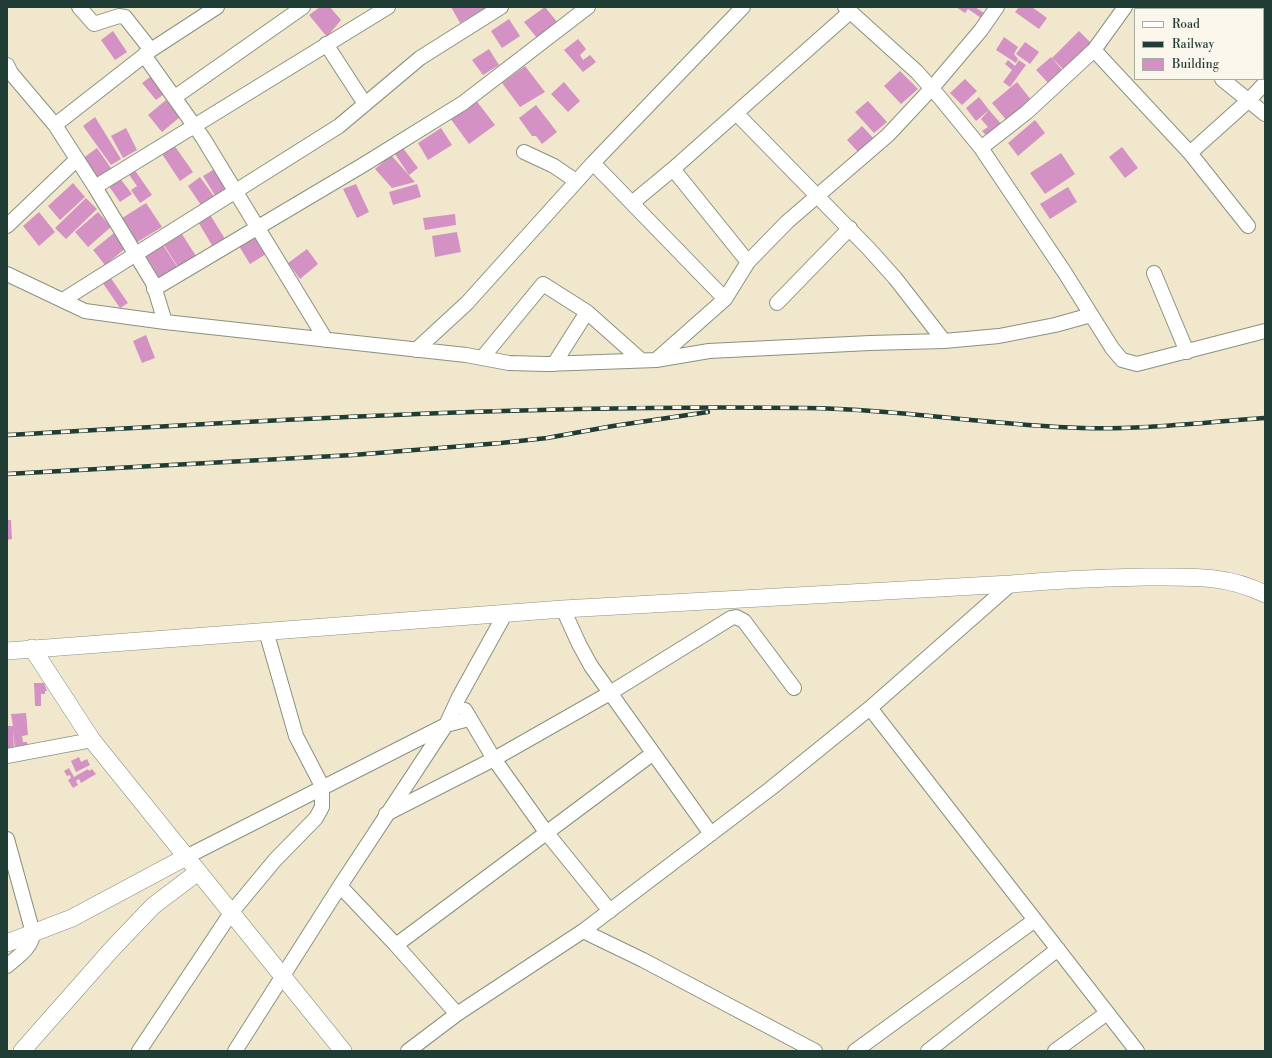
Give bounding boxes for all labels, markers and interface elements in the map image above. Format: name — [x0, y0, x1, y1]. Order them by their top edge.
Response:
legend — [1134, 8, 1264, 80]
text: Road — [1172, 17, 1200, 32]
text: Railway — [1172, 37, 1214, 52]
text: Building — [1172, 57, 1219, 72]

